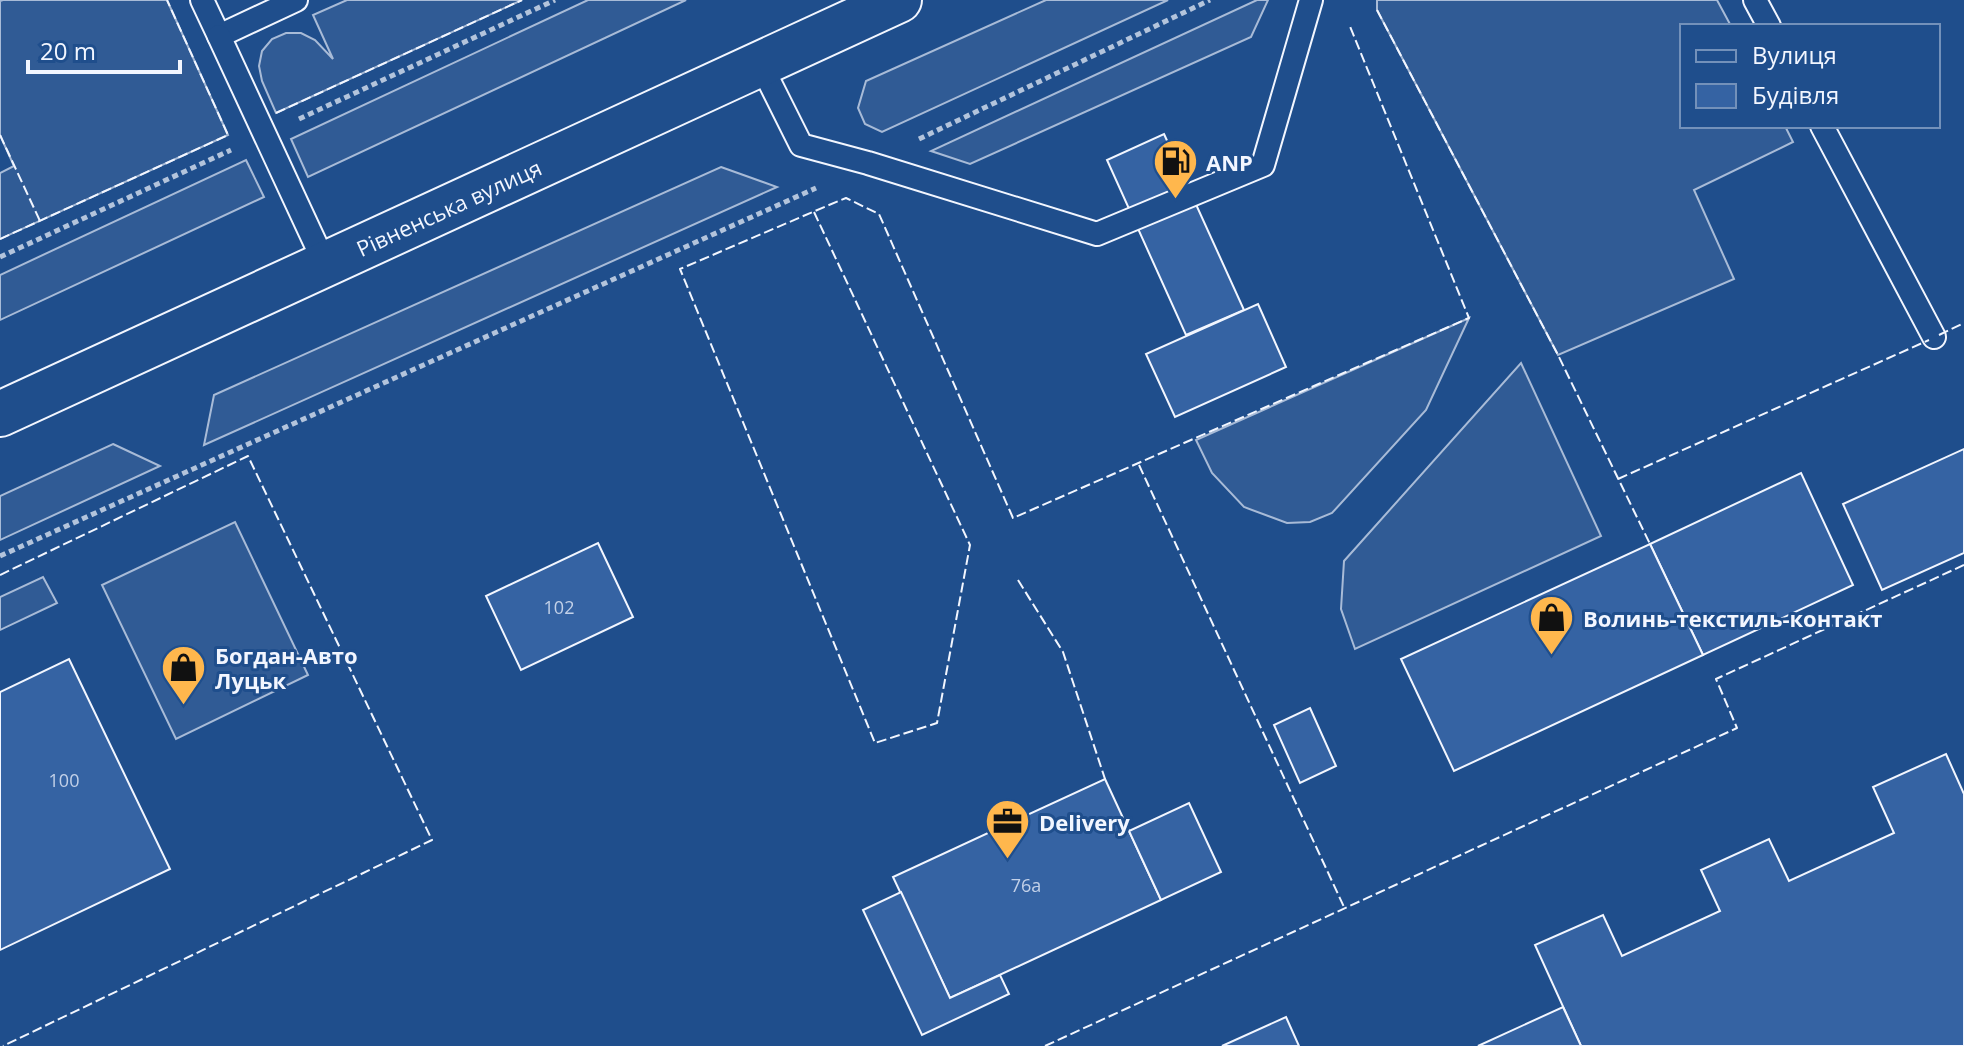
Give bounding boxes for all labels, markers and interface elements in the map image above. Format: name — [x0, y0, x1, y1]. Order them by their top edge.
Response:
scale bar — [28, 24, 180, 74]
legend — [1680, 24, 1940, 128]
text: 20 m — [40, 34, 96, 67]
text: Вулиця — [1752, 38, 1837, 71]
text: Будівля — [1752, 78, 1839, 111]
fuel station icon: ANP — [1151, 138, 1199, 201]
place label: ANP — [1206, 147, 1253, 177]
street label: Рівненська вулиця — [351, 152, 546, 263]
shop icon: Волинь-текстиль-контакт — [1528, 594, 1576, 657]
house number: 102 — [544, 595, 574, 619]
place label: Волинь-текстиль-контакт — [1583, 603, 1883, 633]
place label: Богдан-Авто Луцьк — [215, 640, 358, 695]
shop icon: Богдан-Авто Луцьк — [160, 644, 208, 707]
house number: 100 — [49, 768, 79, 792]
office icon: Delivery — [984, 798, 1032, 861]
place label: Delivery — [1039, 807, 1130, 837]
house number: 76а — [1011, 873, 1041, 897]

